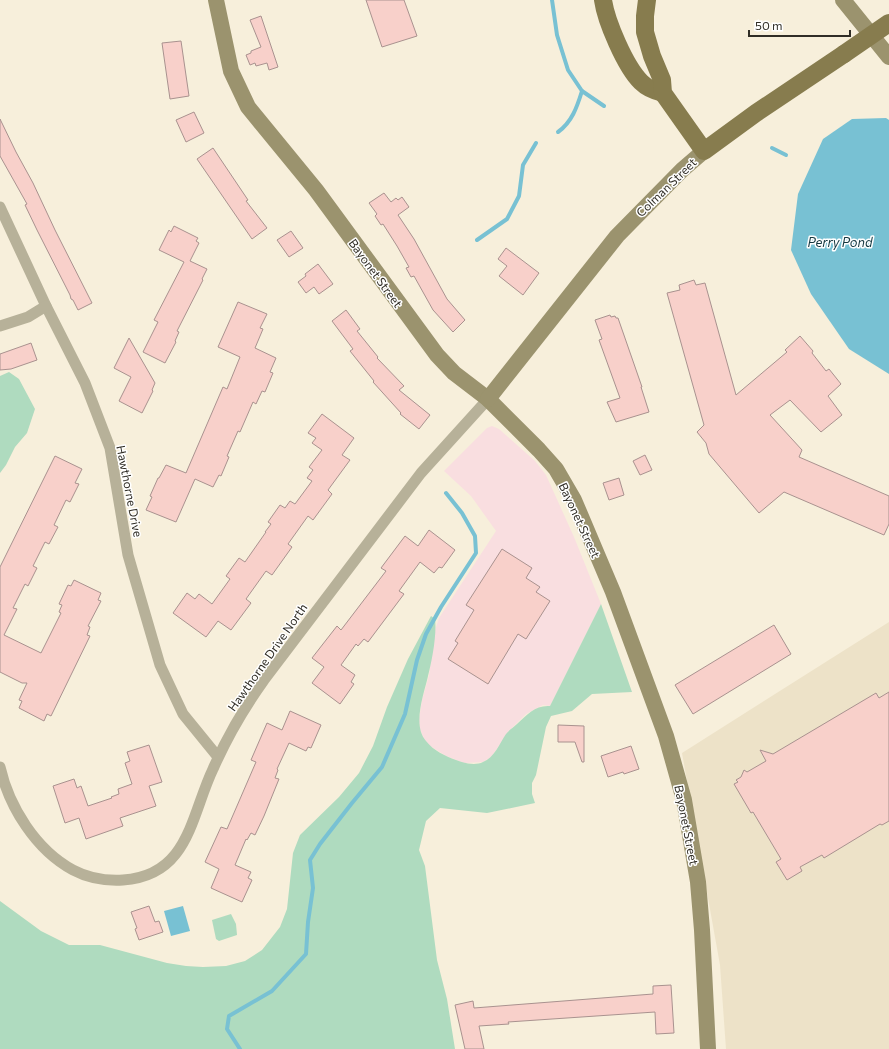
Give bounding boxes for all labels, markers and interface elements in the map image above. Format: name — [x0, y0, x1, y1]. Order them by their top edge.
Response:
scale bar — [749, 12, 850, 38]
text: 50 m — [755, 18, 783, 32]
street label: Colman Street — [633, 155, 699, 219]
water label: Perry Pond — [807, 234, 873, 250]
street label: Bayonet Street — [346, 236, 406, 310]
street label: Hawthorne Drive — [114, 444, 146, 538]
street label: Bayonet Street — [556, 480, 604, 560]
street label: Hawthorne Drive North — [225, 601, 309, 713]
street label: Bayonet Street — [672, 784, 702, 866]

